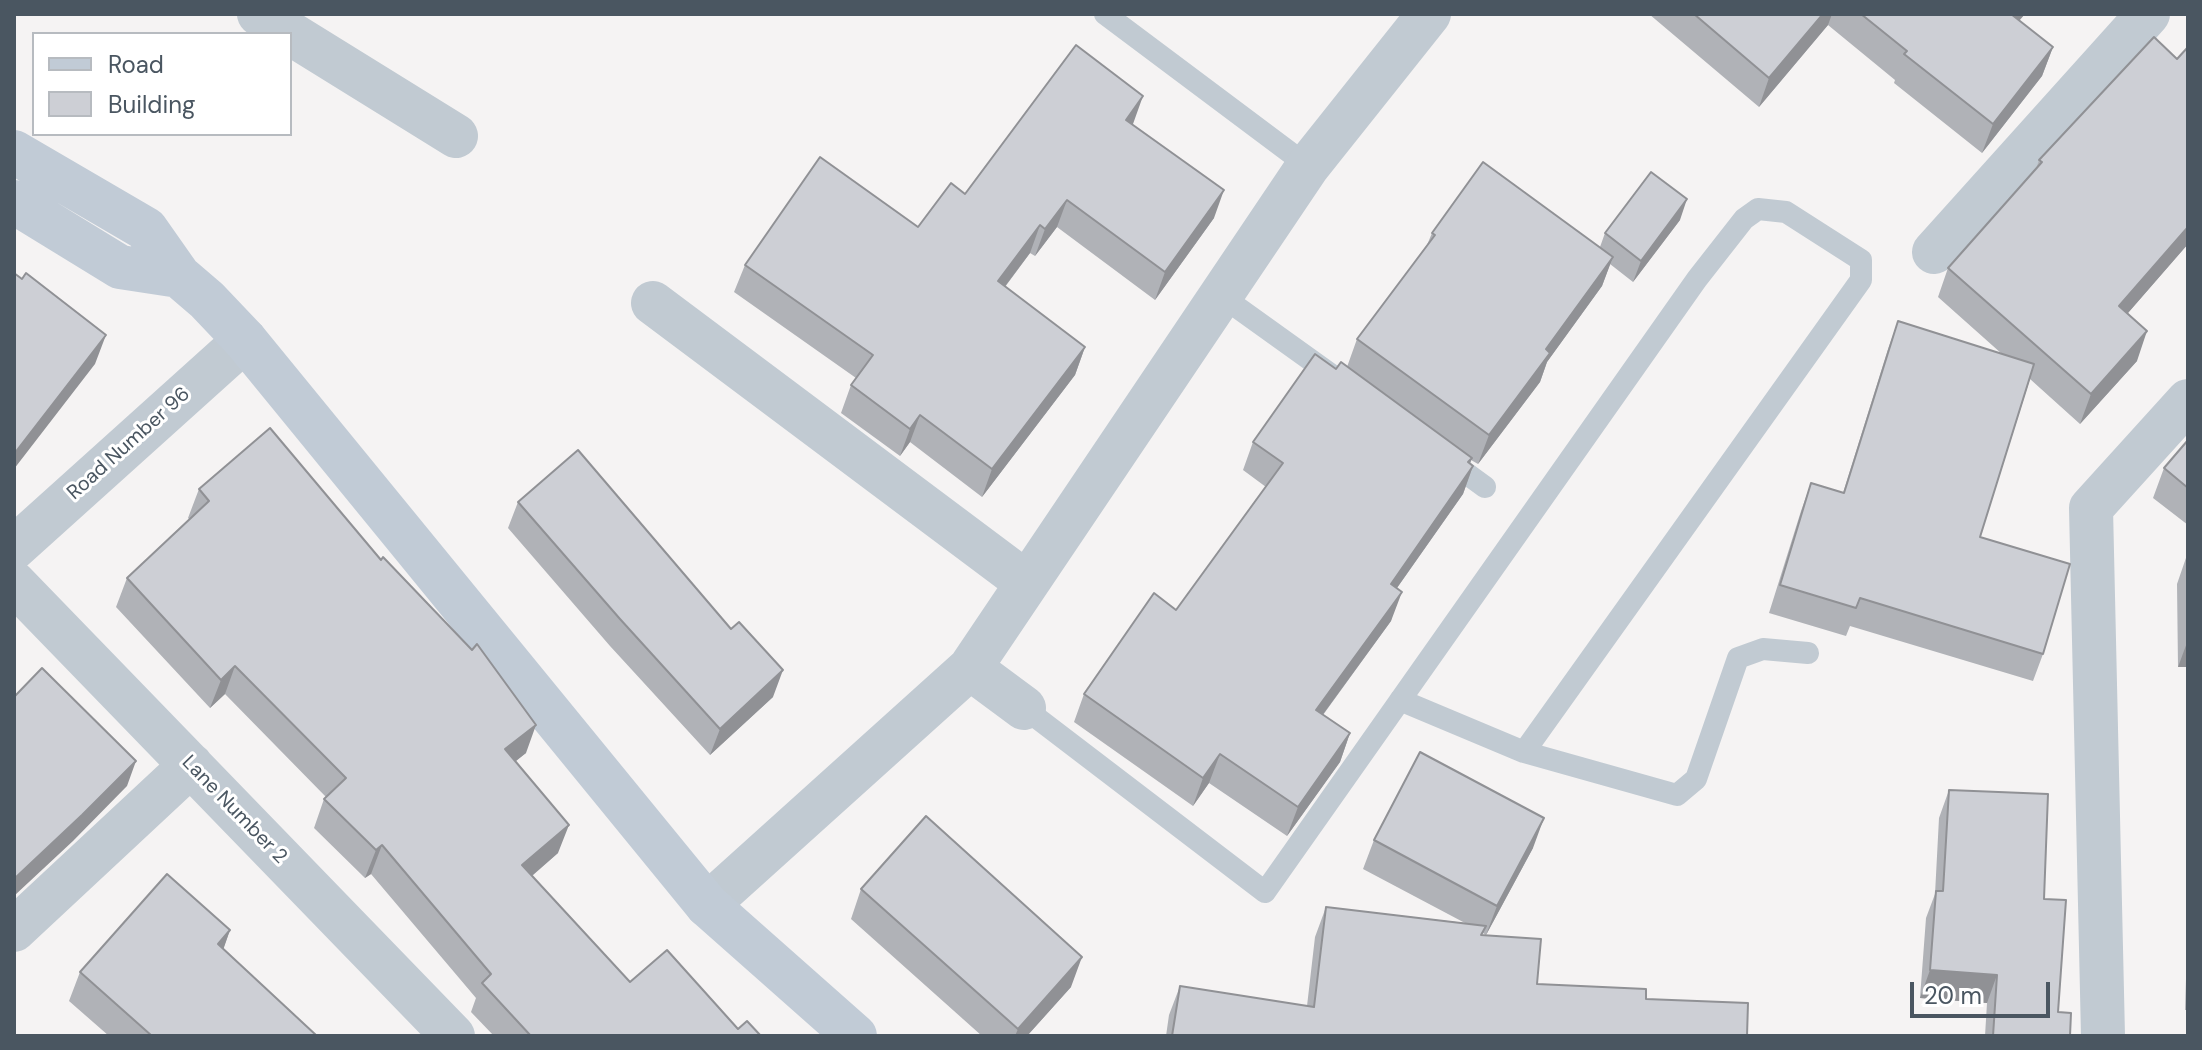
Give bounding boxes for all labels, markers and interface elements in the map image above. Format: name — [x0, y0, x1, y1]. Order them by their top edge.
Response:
legend — [32, 32, 292, 136]
text: Road — [108, 49, 164, 80]
text: Building — [108, 89, 195, 120]
street label: Road Number 96 — [63, 383, 195, 505]
street label: Lane Number 2 — [176, 751, 292, 869]
scale bar — [1914, 966, 2054, 1016]
text: 20 m — [1924, 980, 1982, 1011]

